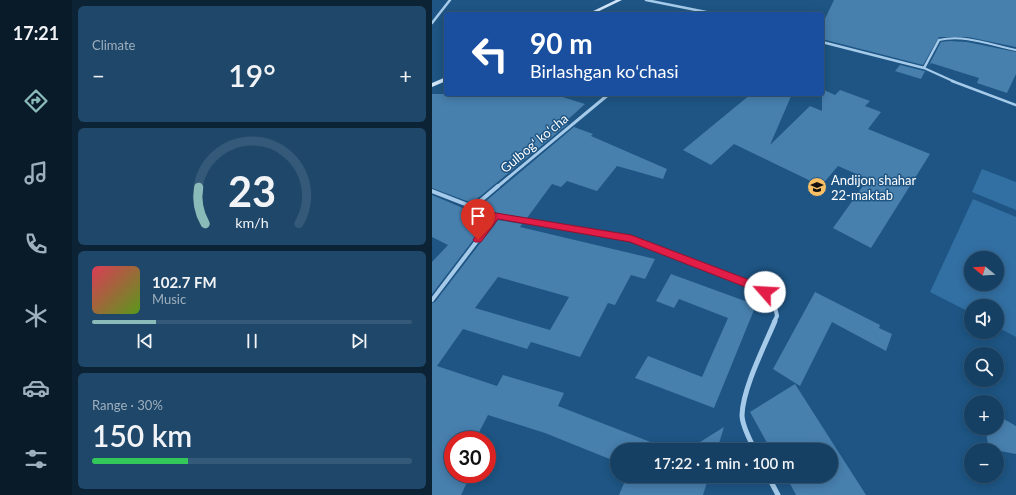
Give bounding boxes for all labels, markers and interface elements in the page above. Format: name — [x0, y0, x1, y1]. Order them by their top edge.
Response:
text: 17:21 — [13, 22, 59, 44]
text: 90 m — [530, 26, 593, 60]
icon: left — [464, 28, 516, 80]
text: Climate — [92, 37, 135, 53]
text: 19° — [228, 57, 276, 93]
text: Birlashgan koʻchasi — [530, 60, 679, 82]
text: − — [92, 62, 105, 89]
text: + — [399, 62, 412, 89]
icon: directions — [22, 87, 50, 115]
street label: Gulbogʻ koʻcha — [497, 110, 571, 176]
icon: music — [22, 159, 50, 187]
text: 23 — [228, 166, 276, 216]
place label: Andijon shahar 22-maktab — [831, 172, 917, 203]
school or university icon: Andijon shahar 22-maktab — [806, 176, 828, 198]
pin — [461, 199, 495, 240]
icon: arrive — [467, 205, 489, 227]
text: km/h — [235, 214, 269, 231]
icon: phone — [22, 230, 50, 258]
north arrow — [964, 251, 1004, 291]
map controls — [964, 251, 1004, 483]
position arrow — [744, 271, 786, 313]
text: 102.7 FM — [152, 273, 217, 291]
text: Music — [152, 291, 186, 307]
button: sound — [964, 299, 1004, 339]
icon: climate — [22, 302, 50, 330]
icon: previous — [134, 330, 156, 352]
icon: pause — [241, 330, 263, 352]
icon: next — [348, 330, 370, 352]
button: search — [964, 347, 1004, 387]
icon: car — [22, 374, 50, 402]
button: + — [964, 395, 1004, 435]
text: Range · 30% — [92, 397, 163, 413]
text: 150 km — [92, 417, 192, 453]
speed limit sign: 30 — [444, 431, 496, 483]
button: − — [964, 443, 1004, 483]
icon: filters — [22, 445, 50, 473]
text: 17:22 · 1 min · 100 m — [654, 454, 794, 472]

